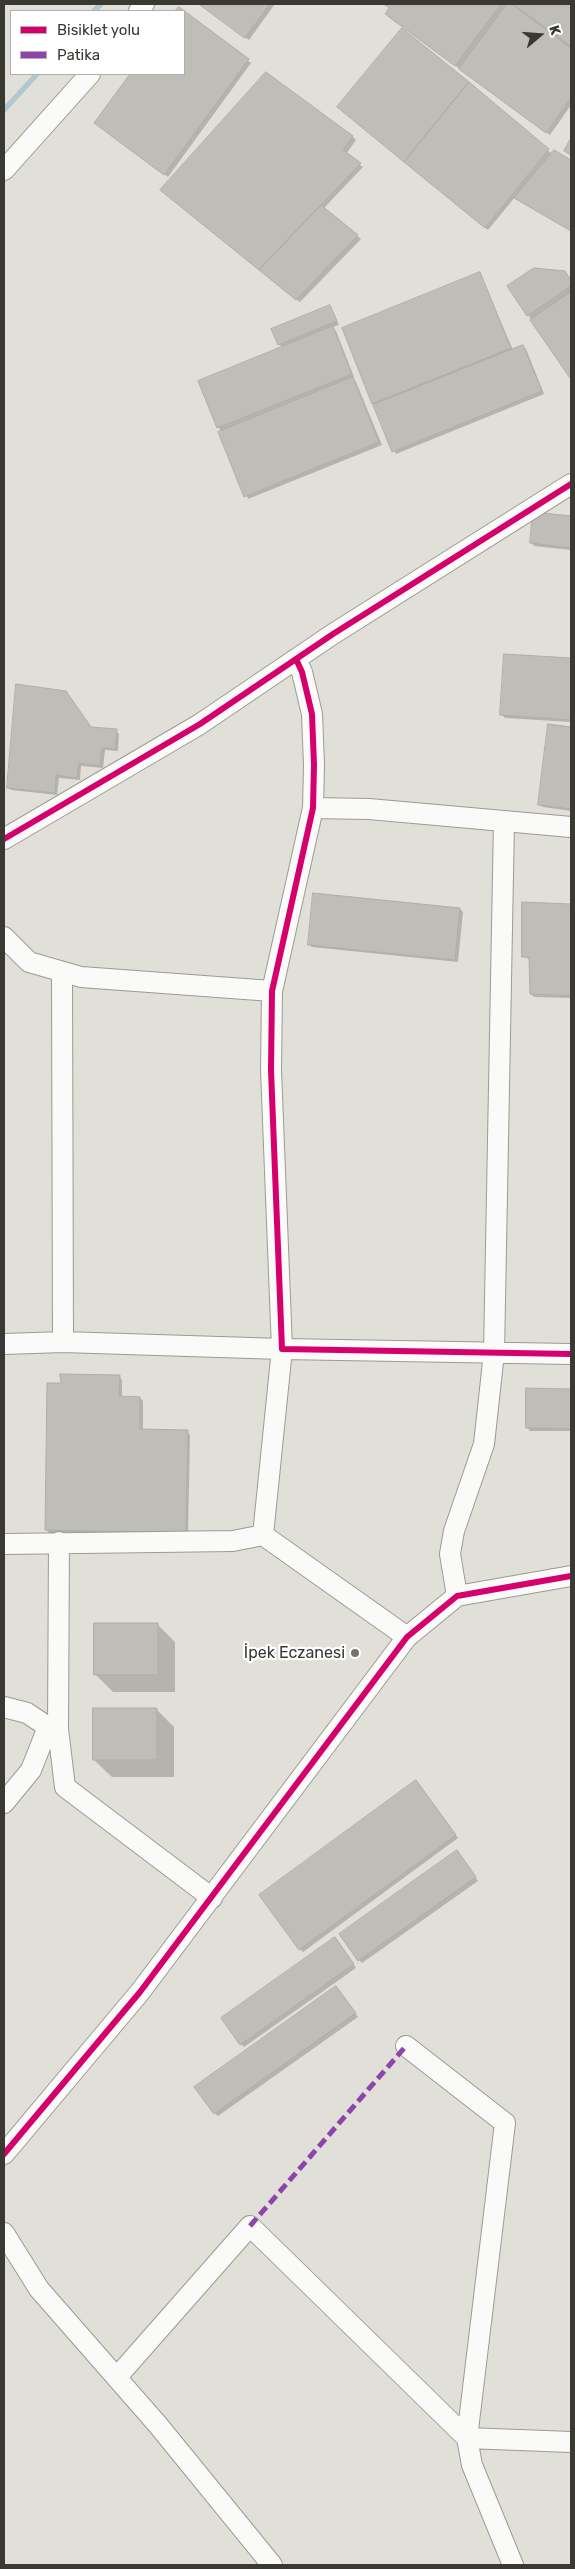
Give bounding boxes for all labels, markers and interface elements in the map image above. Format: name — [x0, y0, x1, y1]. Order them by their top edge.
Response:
legend — [10, 10, 185, 75]
north arrow — [515, 10, 565, 60]
text: Bisiklet yolu — [57, 21, 140, 39]
text: K — [545, 23, 564, 37]
text: Patika — [57, 46, 100, 64]
place label: İpek Eczanesi — [244, 1643, 345, 1663]
marker: İpek Eczanesi — [349, 1647, 361, 1659]

